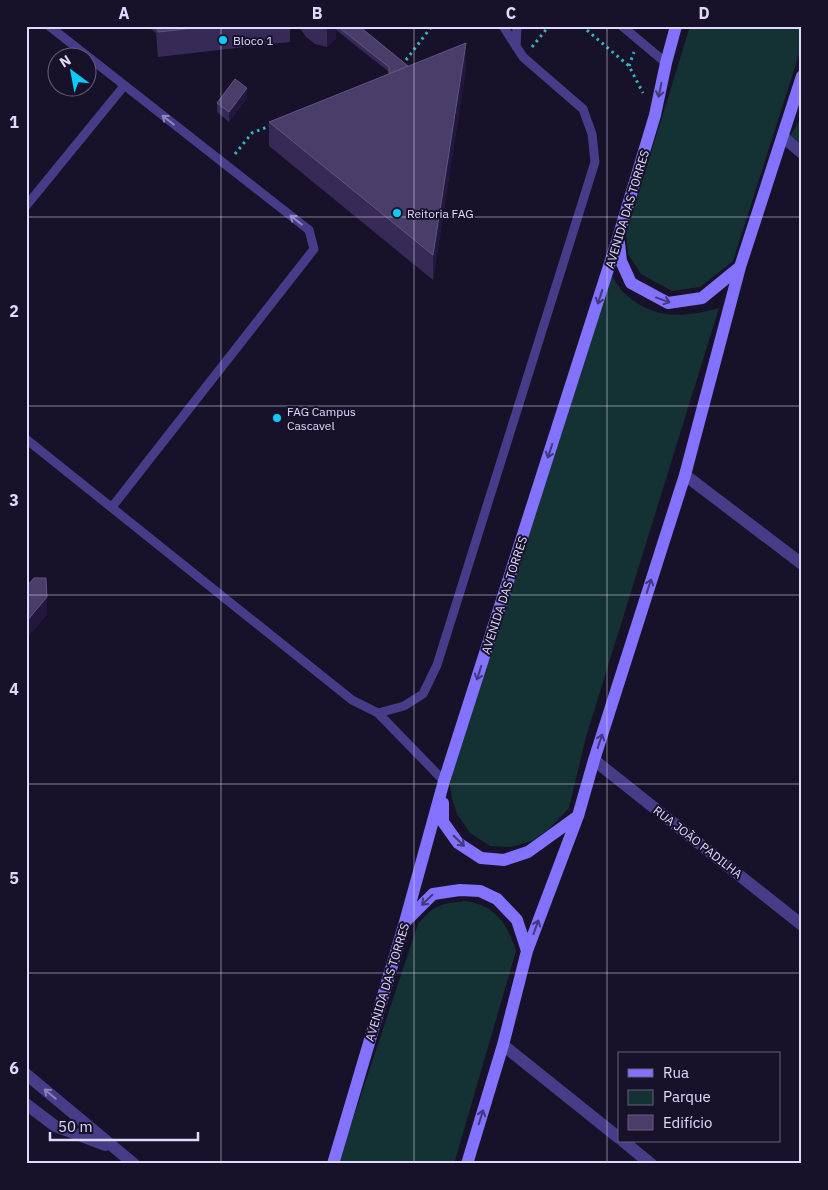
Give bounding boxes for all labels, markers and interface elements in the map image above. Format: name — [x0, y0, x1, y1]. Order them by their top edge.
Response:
text: A — [119, 3, 130, 23]
text: B — [312, 3, 323, 23]
text: C — [506, 3, 516, 23]
text: D — [698, 3, 710, 23]
place label: Bloco 1 — [233, 33, 274, 48]
marker: Bloco 1 — [217, 34, 229, 46]
north arrow — [48, 48, 98, 98]
text: N — [56, 51, 74, 71]
one-way arrow — [655, 82, 664, 98]
text: 1 — [9, 112, 19, 132]
one-way arrow — [161, 115, 175, 125]
street label: AVENIDA DAS TORRES — [602, 148, 652, 270]
place label: Reitoria FAG — [407, 206, 474, 221]
marker: Reitoria FAG — [391, 207, 403, 219]
one-way arrow — [290, 214, 303, 225]
one-way arrow — [594, 288, 604, 304]
one-way arrow — [655, 296, 670, 305]
text: 2 — [9, 301, 19, 321]
place label: FAG Campus Cascavel — [287, 404, 356, 433]
marker: FAG Campus Cascavel — [271, 412, 283, 424]
one-way arrow — [545, 443, 554, 459]
text: 3 — [9, 490, 19, 510]
street label: AVENIDA DAS TORRES — [478, 534, 530, 656]
one-way arrow — [645, 578, 655, 594]
one-way arrow — [474, 664, 483, 680]
text: 4 — [9, 679, 19, 699]
one-way arrow — [596, 733, 605, 749]
street label: RUA JOÃO PADILHA — [651, 803, 746, 882]
one-way arrow — [452, 835, 465, 847]
text: 5 — [9, 868, 19, 888]
one-way arrow — [421, 894, 434, 906]
one-way arrow — [532, 920, 541, 936]
street label: AVENIDA DAS TORRES — [362, 921, 412, 1043]
legend — [618, 1052, 780, 1142]
text: 6 — [9, 1058, 19, 1078]
text: Rua — [663, 1063, 689, 1082]
text: Parque — [663, 1087, 711, 1106]
one-way arrow — [44, 1089, 57, 1100]
one-way arrow — [477, 1109, 487, 1125]
scale bar — [50, 1110, 198, 1142]
text: Edifício — [663, 1113, 712, 1132]
text: 50 m — [58, 1117, 93, 1136]

